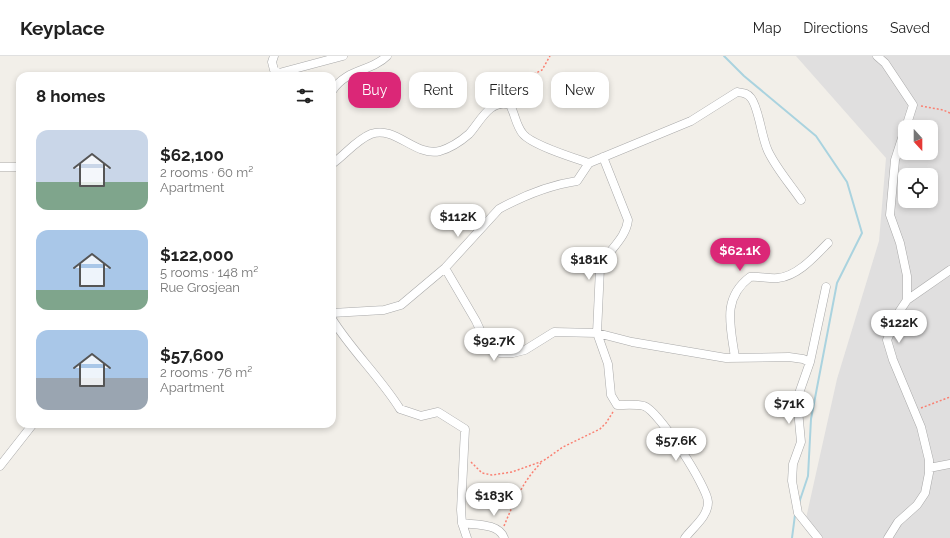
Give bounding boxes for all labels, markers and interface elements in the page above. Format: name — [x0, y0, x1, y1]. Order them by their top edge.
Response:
text: Keyplace — [20, 17, 105, 39]
text: Map — [753, 20, 781, 36]
text: Directions — [803, 20, 868, 36]
text: Saved — [890, 20, 930, 36]
chip: Buy — [348, 72, 401, 108]
chip: Rent — [409, 72, 467, 108]
chip: Filters — [475, 72, 543, 108]
chip: New — [551, 72, 609, 108]
icon: filters — [294, 85, 316, 107]
text: 8 homes — [36, 86, 105, 106]
north arrow — [898, 120, 938, 160]
map controls — [898, 120, 938, 208]
text: $62,100 — [160, 145, 224, 165]
icon: home — [68, 146, 116, 194]
text: 2 rooms · 60 m² — [160, 165, 253, 180]
button: locate — [898, 168, 938, 208]
text: Apartment — [160, 180, 224, 195]
pin: $112K — [430, 204, 486, 238]
text: $112K — [439, 209, 477, 224]
pin: $62.1K — [707, 238, 773, 272]
text: $62.1K — [719, 243, 761, 258]
text: $122,000 — [160, 245, 234, 265]
icon: home — [68, 246, 116, 294]
pin: $181K — [561, 247, 617, 281]
text: $181K — [570, 252, 608, 267]
text: 5 rooms · 148 m² — [160, 265, 258, 280]
text: Rue Grosjean — [160, 280, 240, 295]
pin: $122K — [871, 310, 927, 344]
text: $122K — [880, 315, 918, 330]
pin: $92.7K — [461, 328, 527, 362]
text: $92.7K — [473, 333, 515, 348]
text: $57,600 — [160, 345, 224, 365]
icon: home — [68, 346, 116, 394]
text: 2 rooms · 76 m² — [160, 365, 252, 380]
text: Apartment — [160, 380, 224, 395]
pin: $71K — [765, 391, 813, 425]
text: $71K — [774, 396, 804, 411]
pin: $57.6K — [643, 428, 709, 462]
text: $57.6K — [655, 433, 697, 448]
pin: $183K — [466, 483, 522, 517]
text: $183K — [475, 488, 513, 503]

